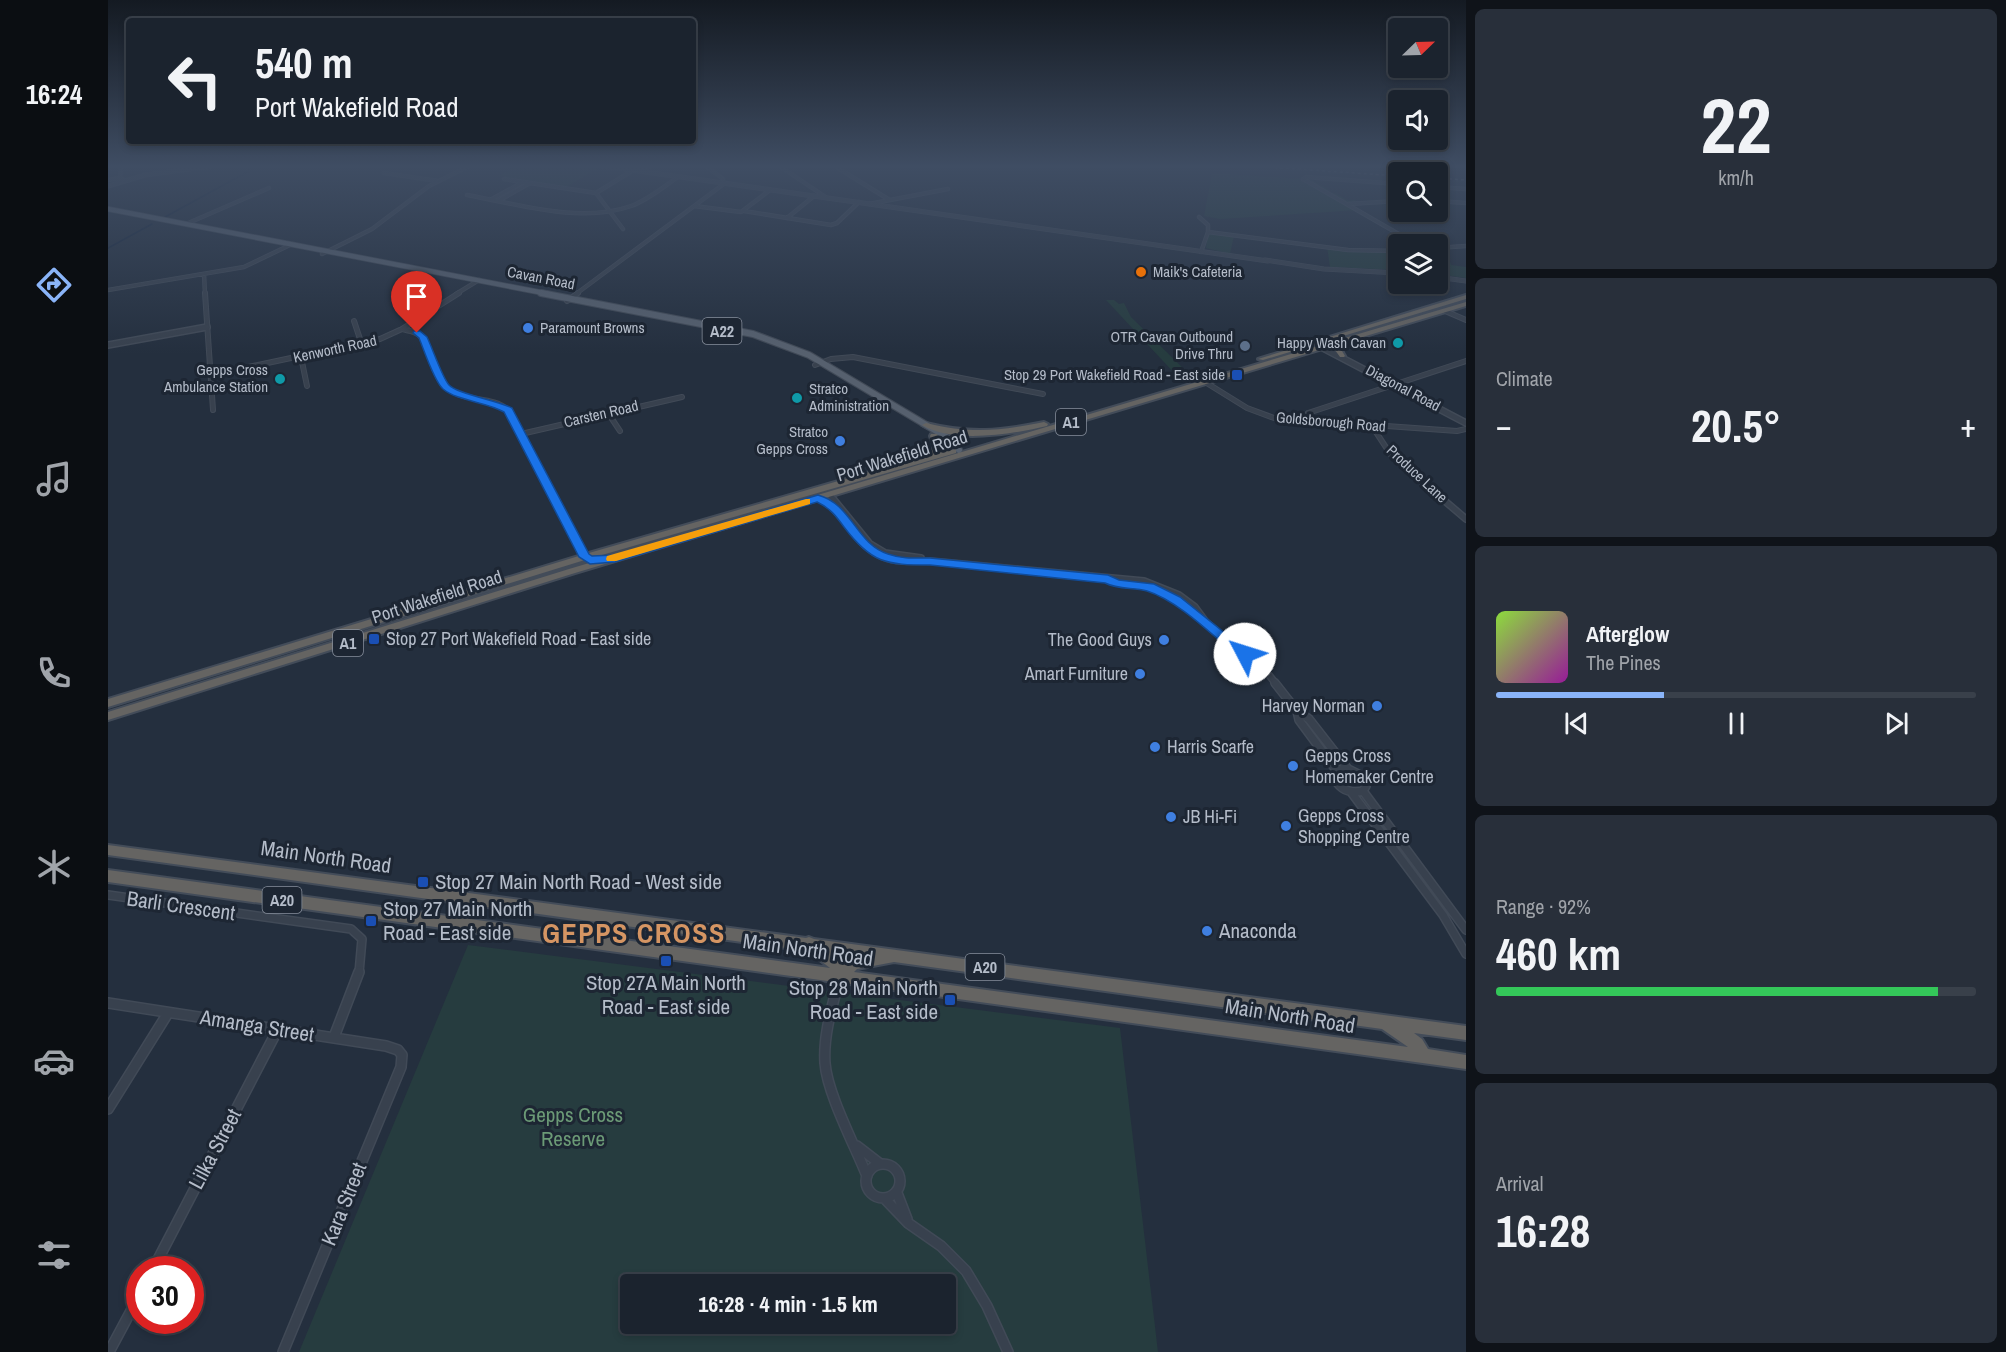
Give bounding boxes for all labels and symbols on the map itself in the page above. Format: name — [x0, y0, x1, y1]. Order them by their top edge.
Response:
north arrow — [1388, 18, 1448, 78]
street label: Cavan Road — [506, 261, 577, 294]
place label: Maik's Cafeteria — [1153, 261, 1242, 282]
marker: Maik's Cafeteria — [1134, 265, 1148, 279]
pin — [391, 271, 442, 333]
place label: Paramount Browns — [540, 317, 645, 338]
road number: A22 — [702, 318, 742, 344]
marker: Paramount Browns — [521, 321, 535, 335]
place label: OTR Cavan Outbound Drive Thru — [1111, 326, 1233, 364]
street label: Kenworth Road — [291, 329, 379, 368]
place label: Happy Wash Cavan — [1277, 332, 1386, 353]
marker: Happy Wash Cavan — [1391, 336, 1405, 350]
marker: OTR Cavan Outbound Drive Thru — [1238, 339, 1252, 353]
place label: Gepps Cross Ambulance Station — [163, 359, 268, 397]
street label: Diagonal Road — [1362, 359, 1444, 416]
place label: Stop 29 Port Wakefield Road - East side — [1004, 364, 1225, 385]
marker: Stop 29 Port Wakefield Road - East side — [1230, 368, 1244, 382]
marker: Gepps Cross Ambulance Station — [273, 372, 287, 386]
place label: Stratco Administration — [808, 378, 889, 416]
marker: Stratco Administration — [790, 391, 804, 405]
street label: Carsten Road — [562, 395, 640, 432]
street label: Goldsborough Road — [1275, 406, 1387, 437]
road number: A1 — [1056, 409, 1086, 435]
place label: Stratco Gepps Cross — [756, 421, 828, 459]
street label: Port Wakefield Road — [833, 424, 970, 487]
marker: Stratco Gepps Cross — [833, 434, 847, 448]
street label: Produce Lane — [1382, 440, 1453, 508]
street label: Port Wakefield Road — [368, 564, 505, 629]
position arrow — [1213, 622, 1277, 686]
place label: Stop 27 Port Wakefield Road - East side — [386, 626, 651, 651]
place label: The Good Guys — [1048, 627, 1152, 652]
road number: A1 — [333, 630, 363, 656]
marker: Stop 27 Port Wakefield Road - East side — [367, 632, 381, 646]
marker: The Good Guys — [1157, 633, 1171, 647]
place label: Amart Furniture — [1024, 661, 1128, 686]
marker: Amart Furniture — [1133, 667, 1147, 681]
place label: Harvey Norman — [1262, 693, 1365, 718]
marker: Harvey Norman — [1370, 699, 1384, 713]
place label: Harris Scarfe — [1167, 734, 1254, 759]
marker: Harris Scarfe — [1148, 740, 1162, 754]
place label: Gepps Cross Homemaker Centre — [1305, 743, 1434, 789]
marker: Gepps Cross Homemaker Centre — [1286, 759, 1300, 773]
place label: Gepps Cross Shopping Centre — [1298, 803, 1410, 849]
place label: JB Hi-Fi — [1183, 804, 1237, 829]
marker: JB Hi-Fi — [1164, 810, 1178, 824]
marker: Gepps Cross Shopping Centre — [1279, 819, 1293, 833]
street label: Main North Road — [259, 833, 393, 880]
place label: Stop 27 Main North Road - West side — [435, 867, 722, 896]
marker: Stop 27 Main North Road - West side — [416, 875, 430, 889]
street label: Barli Crescent — [125, 884, 237, 927]
road number: A20 — [262, 887, 302, 913]
place label: Stop 27 Main North Road - East side — [383, 894, 532, 947]
marker: Stop 27 Main North Road - East side — [364, 914, 378, 928]
district label: GEPPS CROSS — [542, 914, 726, 952]
place label: Anaconda — [1218, 916, 1297, 945]
marker: Anaconda — [1200, 924, 1214, 938]
street label: Main North Road — [741, 926, 875, 973]
marker: Stop 27A Main North Road - East side — [659, 954, 673, 968]
road number: A20 — [966, 954, 1004, 980]
place label: Stop 27A Main North Road - East side — [586, 968, 746, 1021]
place label: Stop 28 Main North Road - East side — [789, 973, 938, 1026]
street label: Main North Road — [1223, 991, 1357, 1040]
marker: Stop 28 Main North Road - East side — [943, 993, 957, 1007]
street label: Amanga Street — [197, 1002, 316, 1049]
park label: Gepps Cross Reserve — [523, 1100, 623, 1153]
street label: Lilka Street — [181, 1103, 248, 1194]
street label: Kara Street — [314, 1158, 373, 1250]
speed limit sign: 30 — [126, 1256, 204, 1334]

